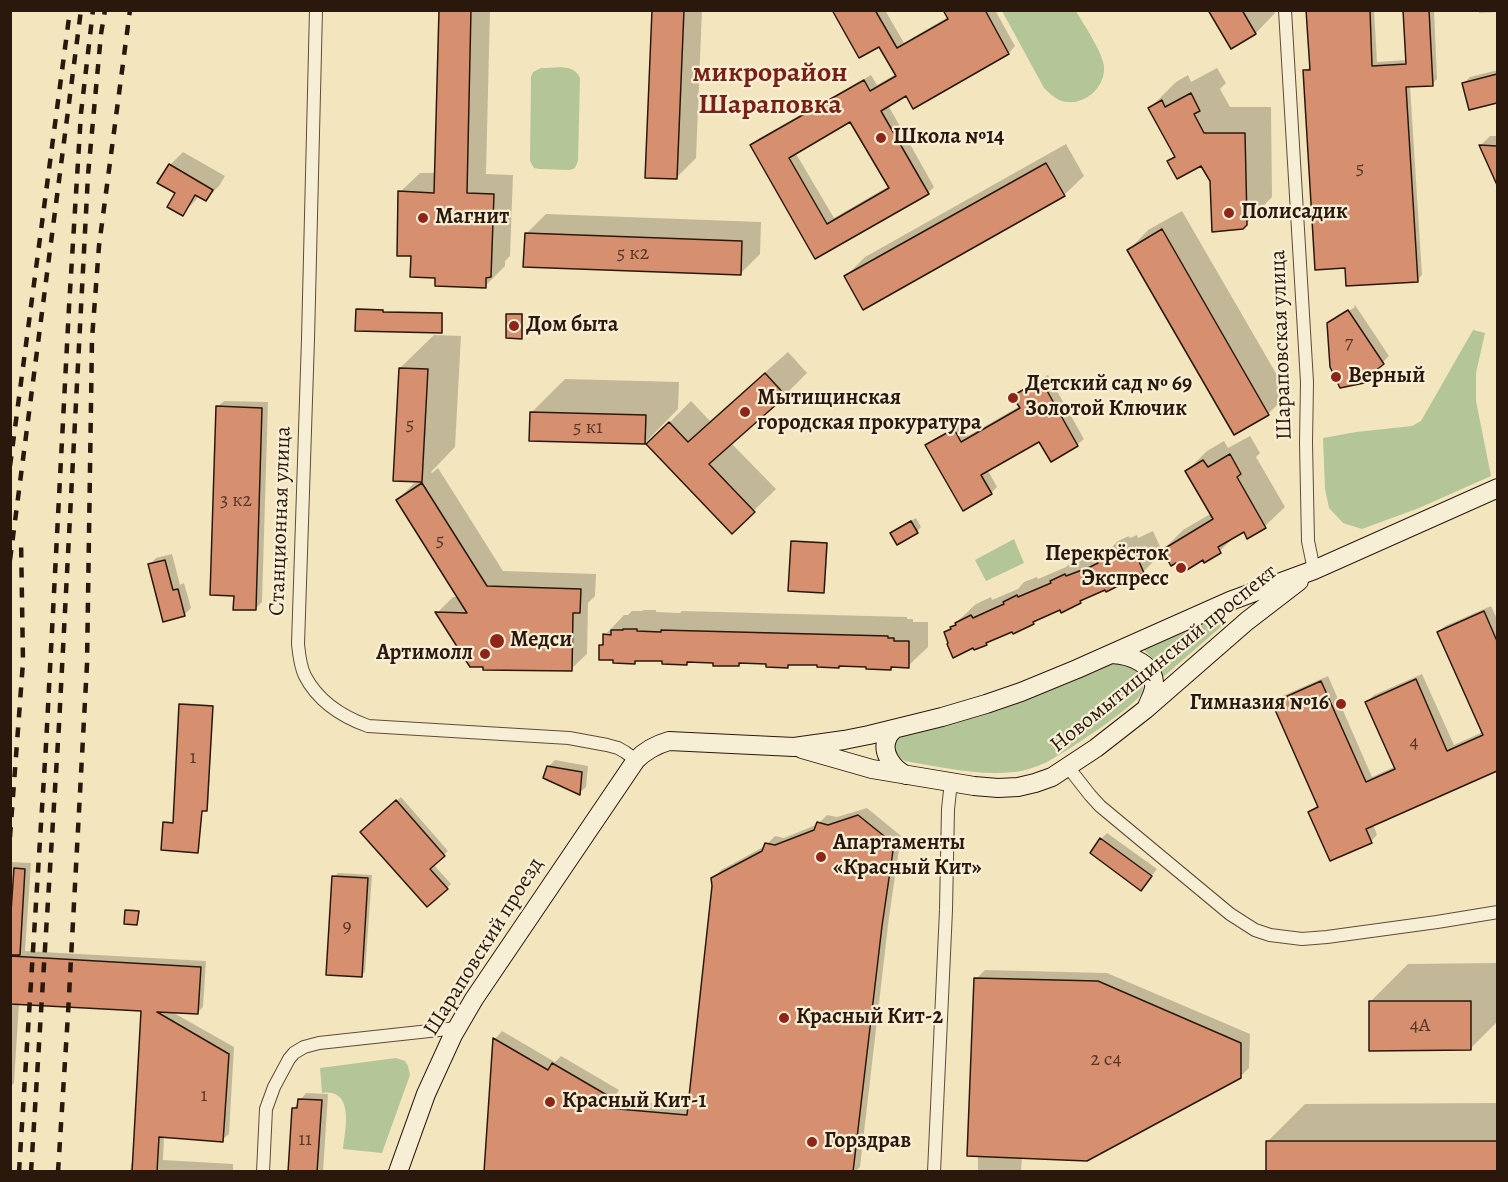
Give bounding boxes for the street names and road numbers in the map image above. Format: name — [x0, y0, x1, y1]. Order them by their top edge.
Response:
street label: Шараповская улица — [1265, 249, 1299, 441]
street label: Станционная улица — [264, 426, 298, 616]
street label: Новомытищинский проспект — [1045, 559, 1283, 759]
street label: Шараповский проезд — [418, 853, 550, 1041]

